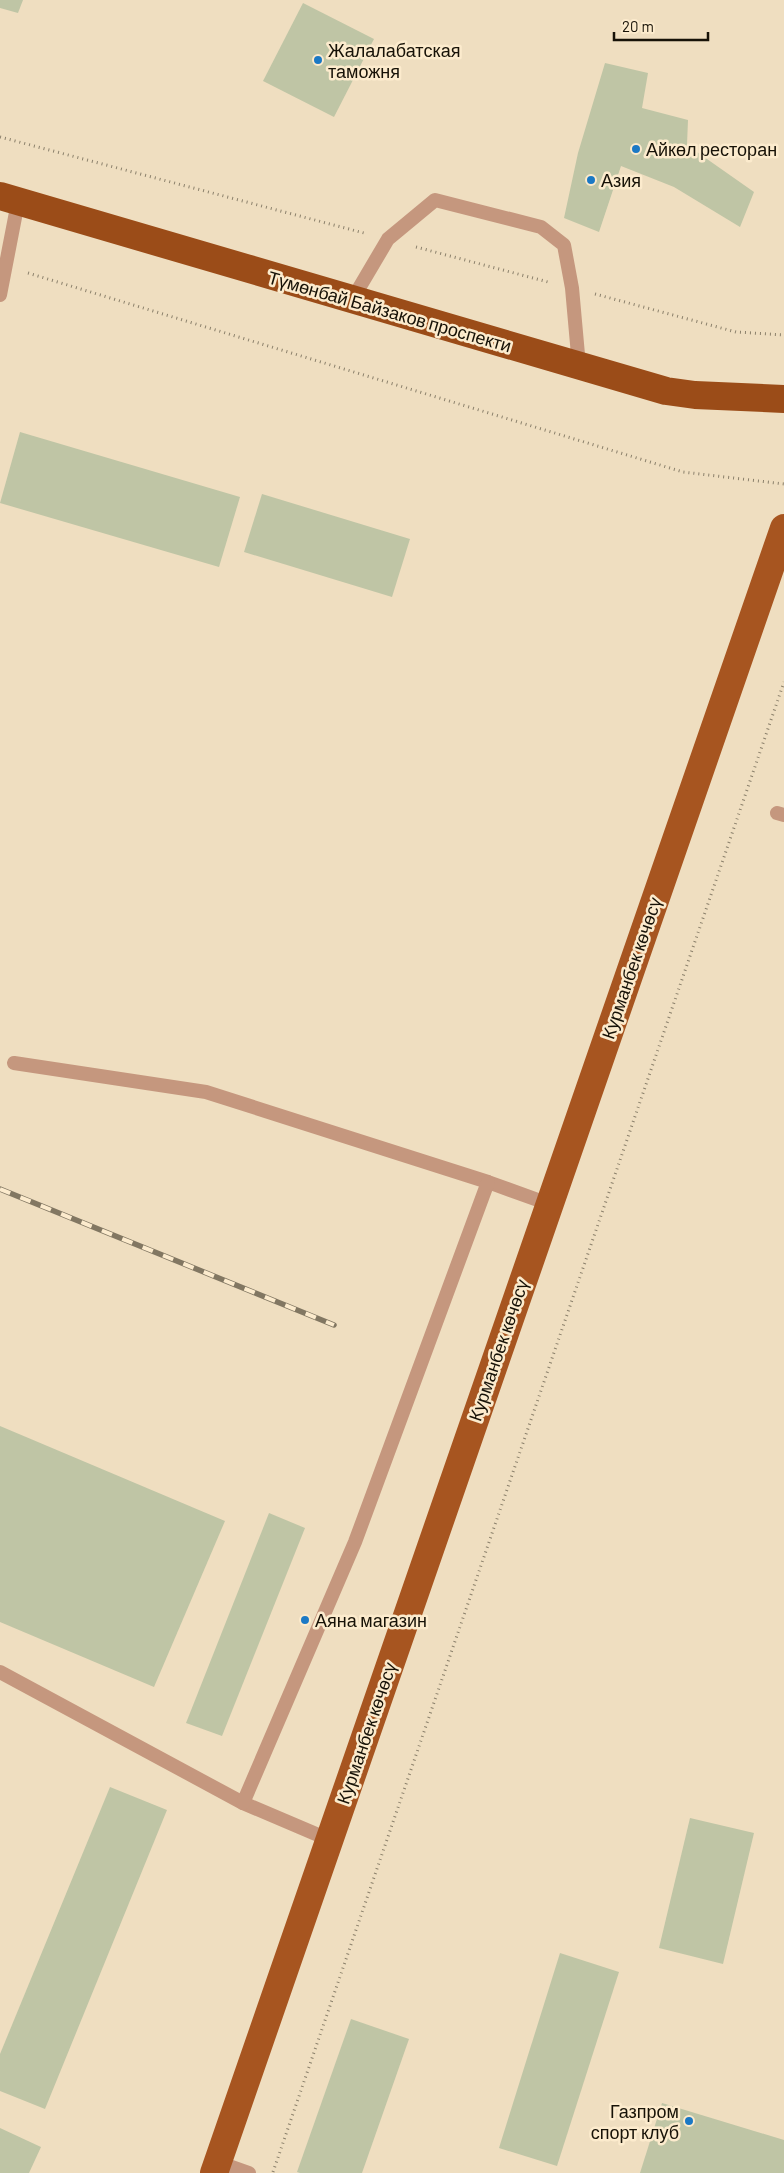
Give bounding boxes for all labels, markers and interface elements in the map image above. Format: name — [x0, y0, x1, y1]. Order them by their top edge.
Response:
scale bar — [614, 10, 708, 42]
text: 20 m — [622, 17, 654, 35]
place label: Жалалабатская таможня — [328, 39, 460, 82]
marker: Жалалабатская таможня — [312, 54, 324, 66]
place label: Айкөл ресторан — [646, 138, 777, 160]
marker: Айкөл ресторан — [630, 143, 642, 155]
place label: Азия — [601, 169, 641, 191]
marker: Азия — [585, 174, 597, 186]
street label: Түмөнбай Байзаков проспекти — [266, 266, 514, 356]
street label: Курманбек көчөсү — [596, 894, 666, 1042]
street label: Курманбек көчөсү — [463, 1276, 533, 1424]
place label: Аяна магазин — [315, 1609, 427, 1631]
marker: Аяна магазин — [299, 1614, 311, 1626]
street label: Курманбек көчөсү — [331, 1659, 401, 1807]
place label: Газпром спорт клуб — [591, 2100, 679, 2143]
marker: Газпром спорт клуб — [683, 2115, 695, 2127]

